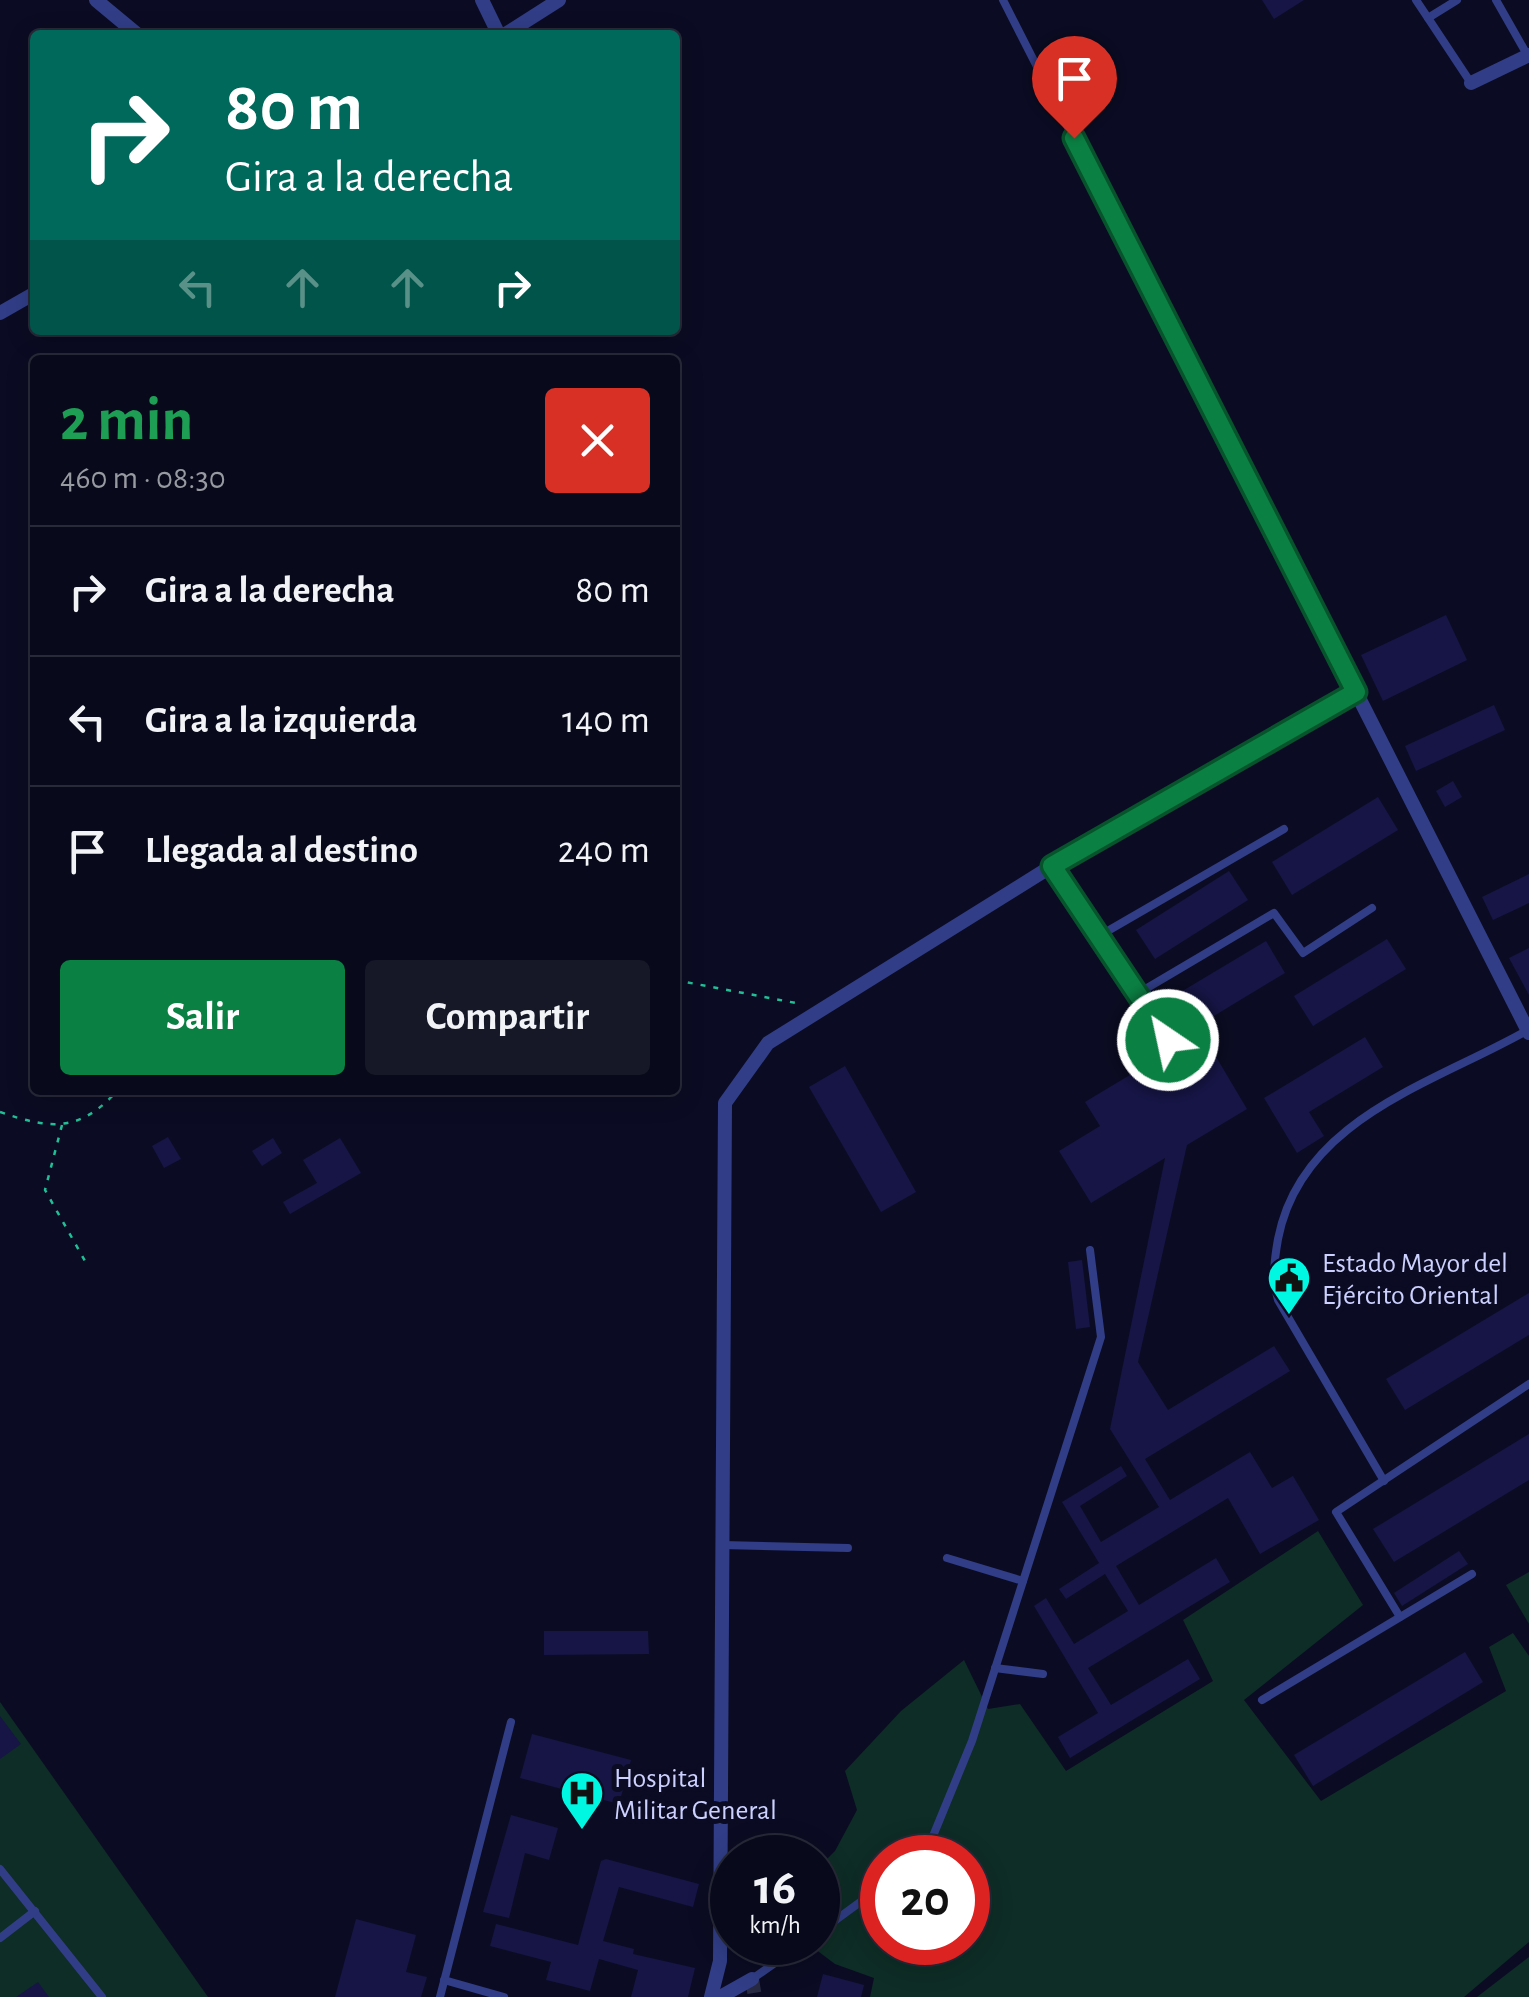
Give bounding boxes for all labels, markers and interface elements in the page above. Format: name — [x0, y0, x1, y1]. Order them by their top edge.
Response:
pin — [1032, 36, 1117, 139]
icon: arrive — [1047, 51, 1102, 106]
icon: right — [60, 70, 190, 200]
text: 80 m — [225, 73, 363, 143]
text: Gira a la derecha — [225, 155, 514, 200]
icon: left — [170, 260, 225, 315]
icon: ahead — [275, 260, 330, 315]
icon: ahead — [380, 260, 435, 315]
icon: right — [485, 260, 540, 315]
button: close — [545, 388, 650, 493]
text: 2 min — [60, 391, 193, 451]
text: 460 m · 08:30 — [60, 462, 226, 494]
icon: right — [60, 564, 115, 619]
text: Gira a la derecha — [145, 572, 395, 610]
text: 80 m — [575, 572, 650, 610]
icon: left — [60, 694, 115, 749]
text: Gira a la izquierda — [145, 702, 417, 740]
text: 140 m — [562, 702, 650, 740]
icon: arrive — [60, 824, 115, 879]
text: Llegada al destino — [145, 832, 418, 870]
text: 240 m — [558, 832, 650, 870]
button: Salir — [60, 960, 345, 1075]
button: Compartir — [365, 960, 650, 1075]
position arrow — [1116, 988, 1220, 1092]
place label: Estado Mayor del Ejército Oriental — [1322, 1250, 1508, 1310]
public building icon: Estado Mayor del Ejército Oriental — [1266, 1255, 1312, 1316]
place label: Hospital Militar General — [614, 1765, 777, 1825]
hospital icon: Hospital Militar General — [559, 1770, 605, 1831]
speed limit sign: 20 — [860, 1835, 990, 1965]
text: 16 — [754, 1863, 796, 1913]
text: km/h — [749, 1913, 801, 1938]

